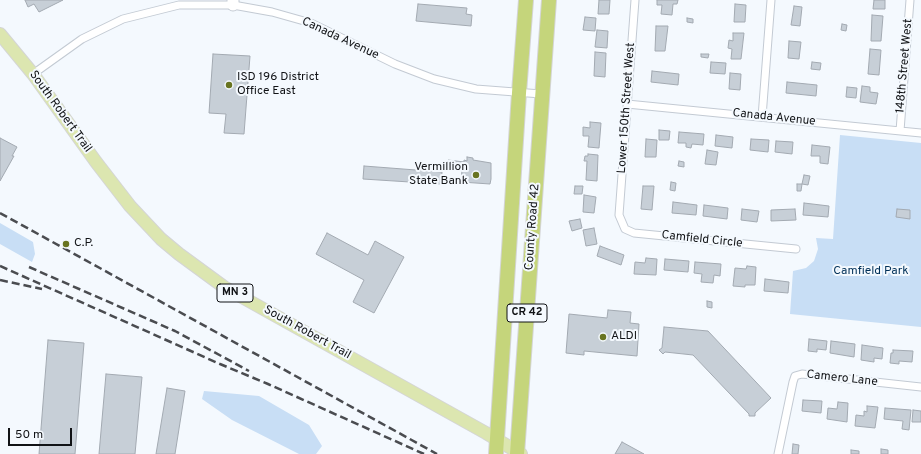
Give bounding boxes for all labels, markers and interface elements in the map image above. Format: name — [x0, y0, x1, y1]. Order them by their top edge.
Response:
street label: Canada Avenue — [299, 15, 381, 63]
street label: 148th Street West — [894, 18, 916, 114]
street label: Lower 150th Street West — [615, 42, 639, 174]
street label: South Robert Trail — [26, 68, 94, 156]
place label: ISD 196 District Office East — [237, 71, 319, 99]
marker: ISD 196 District Office East — [224, 80, 234, 90]
street label: Canada Avenue — [732, 106, 816, 130]
place label: Vermillion State Bank — [409, 161, 468, 189]
marker: Vermillion State Bank — [471, 170, 481, 180]
street label: County Road 42 — [523, 183, 543, 271]
street label: Camfield Circle — [661, 229, 743, 251]
place label: C.P. — [74, 237, 93, 251]
marker: C.P. — [61, 239, 71, 249]
park label: Camfield Park — [833, 265, 909, 279]
road number: MN 3 — [217, 284, 253, 302]
street label: South Robert Trail — [261, 303, 353, 363]
road number: CR 42 — [507, 304, 547, 322]
place label: ALDI — [611, 330, 637, 344]
marker: ALDI — [598, 332, 608, 342]
street label: Camero Lane — [806, 368, 878, 390]
scale bar — [10, 420, 74, 446]
text: 50 m — [15, 427, 43, 443]

